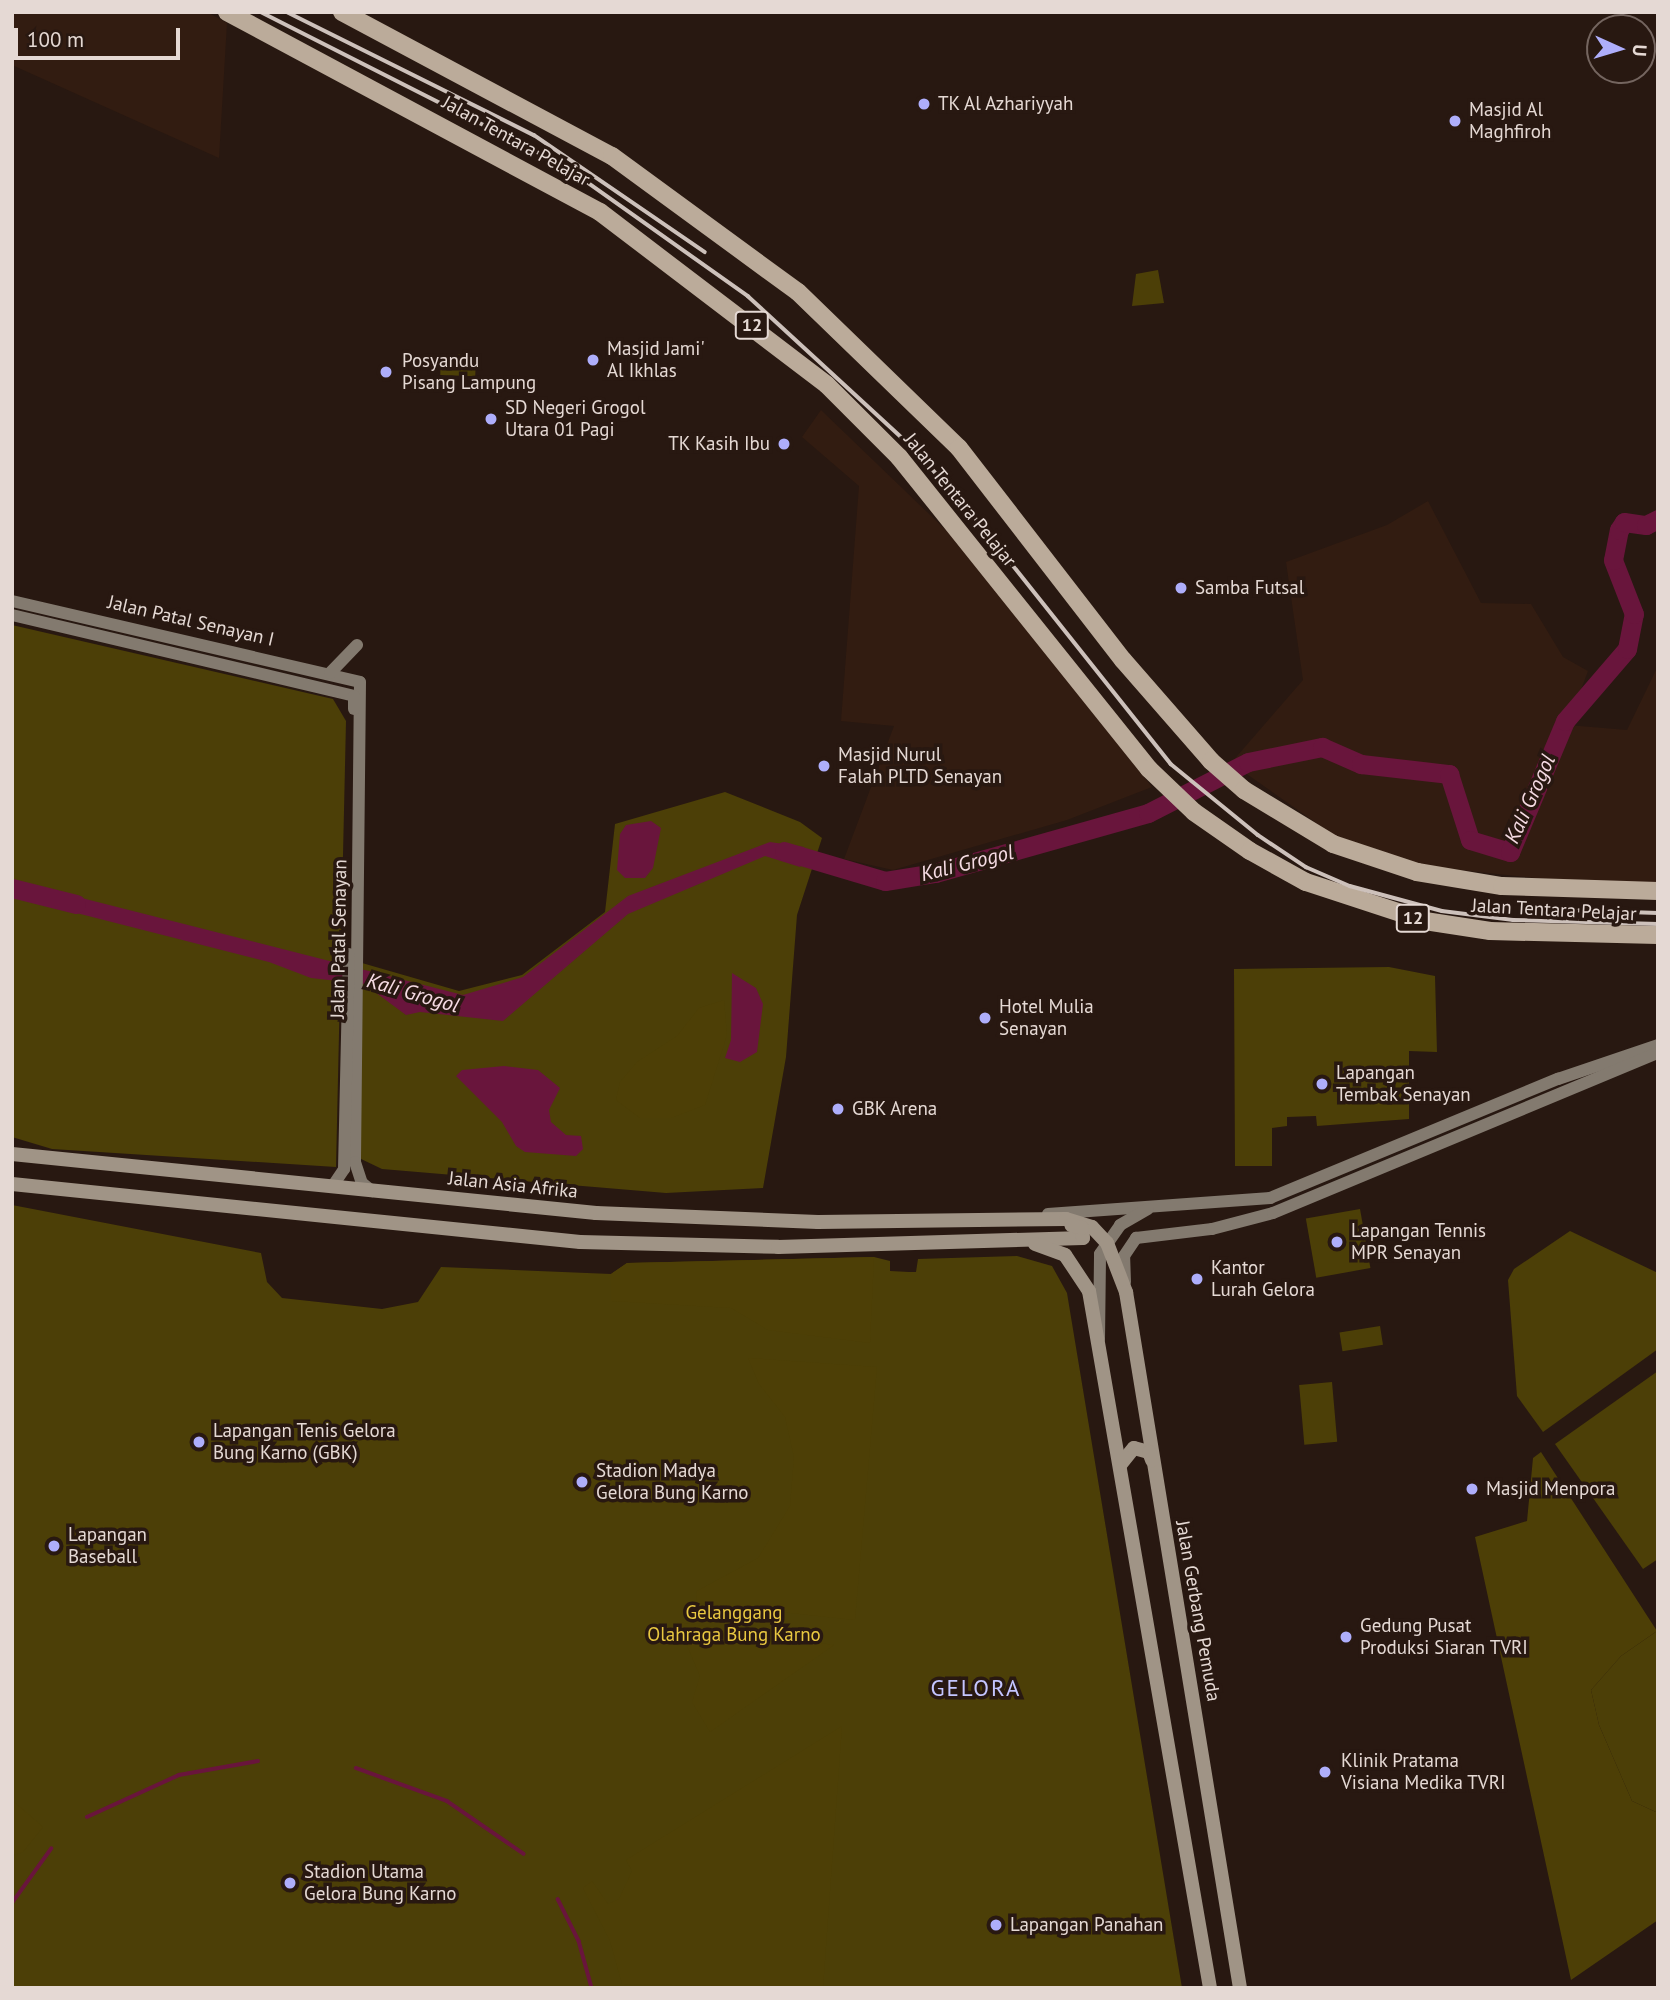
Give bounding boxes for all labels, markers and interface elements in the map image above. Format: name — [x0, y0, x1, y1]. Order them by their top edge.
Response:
scale bar — [18, 14, 184, 58]
north arrow — [1586, 14, 1656, 84]
text: 100 m — [27, 26, 84, 53]
text: U — [1628, 44, 1652, 57]
street label: Jalan Tentara Pelajar — [438, 91, 594, 191]
place label: TK Al Azhariyyah — [938, 93, 1075, 115]
marker: TK Al Azhariyyah — [916, 96, 932, 112]
place label: Masjid Al Maghfiroh — [1469, 99, 1551, 143]
marker: Masjid Al Maghfiroh — [1447, 113, 1463, 129]
road number: 12 — [734, 310, 770, 340]
place label: Masjid Jami' Al Ikhlas — [607, 338, 705, 382]
place label: Posyandu Pisang Lampung — [402, 350, 536, 394]
marker: Masjid Jami' Al Ikhlas — [585, 352, 601, 368]
marker: Posyandu Pisang Lampung — [376, 362, 396, 382]
place label: SD Negeri Grogol Utara 01 Pagi — [505, 397, 646, 441]
marker: SD Negeri Grogol Utara 01 Pagi — [483, 411, 499, 427]
street label: Jalan Tentara Pelajar — [899, 428, 1021, 572]
place label: TK Kasih Ibu — [668, 433, 770, 455]
marker: TK Kasih Ibu — [776, 436, 792, 452]
place label: Samba Futsal — [1195, 577, 1304, 599]
marker: Samba Futsal — [1173, 580, 1189, 596]
street label: Jalan Patal Senayan I — [106, 591, 276, 651]
place label: Masjid Nurul Falah PLTD Senayan — [838, 744, 1002, 788]
water label: Kali Grogol — [1499, 751, 1561, 847]
marker: Masjid Nurul Falah PLTD Senayan — [816, 758, 832, 774]
water label: Kali Grogol — [918, 839, 1016, 887]
street label: Jalan Patal Senayan — [326, 859, 352, 1019]
street label: Jalan Tentara Pelajar — [1471, 894, 1637, 926]
road number: 12 — [1396, 903, 1430, 932]
water label: Kali Grogol — [364, 968, 462, 1018]
place label: Hotel Mulia Senayan — [999, 996, 1094, 1040]
marker: Hotel Mulia Senayan — [977, 1010, 993, 1026]
place label: Lapangan Tembak Senayan — [1336, 1062, 1471, 1106]
marker: Lapangan Tembak Senayan — [1314, 1076, 1330, 1092]
place label: GBK Arena — [852, 1098, 938, 1120]
marker: GBK Arena — [830, 1101, 846, 1117]
street label: Jalan Asia Afrika — [446, 1167, 580, 1203]
place label: Lapangan Tennis MPR Senayan — [1351, 1220, 1487, 1264]
marker: Lapangan Tennis MPR Senayan — [1329, 1234, 1345, 1250]
place label: Kantor Lurah Gelora — [1211, 1257, 1315, 1301]
marker: Kantor Lurah Gelora — [1189, 1271, 1205, 1287]
place label: Lapangan Tenis Gelora Bung Karno (GBK) — [213, 1420, 396, 1464]
marker: Lapangan Tenis Gelora Bung Karno (GBK) — [191, 1434, 207, 1450]
place label: Stadion Madya Gelora Bung Karno — [596, 1460, 748, 1504]
marker: Stadion Madya Gelora Bung Karno — [574, 1474, 590, 1490]
place label: Masjid Menpora — [1486, 1478, 1615, 1500]
marker: Masjid Menpora — [1464, 1481, 1480, 1497]
street label: Jalan Gerbang Pemuda — [1171, 1519, 1225, 1703]
place label: Lapangan Baseball — [68, 1524, 147, 1568]
marker: Lapangan Baseball — [46, 1538, 62, 1554]
park label: Gelanggang Olahraga Bung Karno — [647, 1602, 821, 1646]
place label: Gedung Pusat Produksi Siaran TVRI — [1360, 1615, 1528, 1659]
marker: Gedung Pusat Produksi Siaran TVRI — [1338, 1629, 1354, 1645]
district label: GELORA — [931, 1674, 1021, 1702]
place label: Klinik Pratama Visiana Medika TVRI — [1341, 1750, 1506, 1794]
marker: Klinik Pratama Visiana Medika TVRI — [1315, 1762, 1335, 1782]
place label: Stadion Utama Gelora Bung Karno — [304, 1861, 456, 1905]
marker: Stadion Utama Gelora Bung Karno — [282, 1875, 298, 1891]
place label: Lapangan Panahan — [1010, 1914, 1163, 1936]
marker: Lapangan Panahan — [988, 1917, 1004, 1933]

